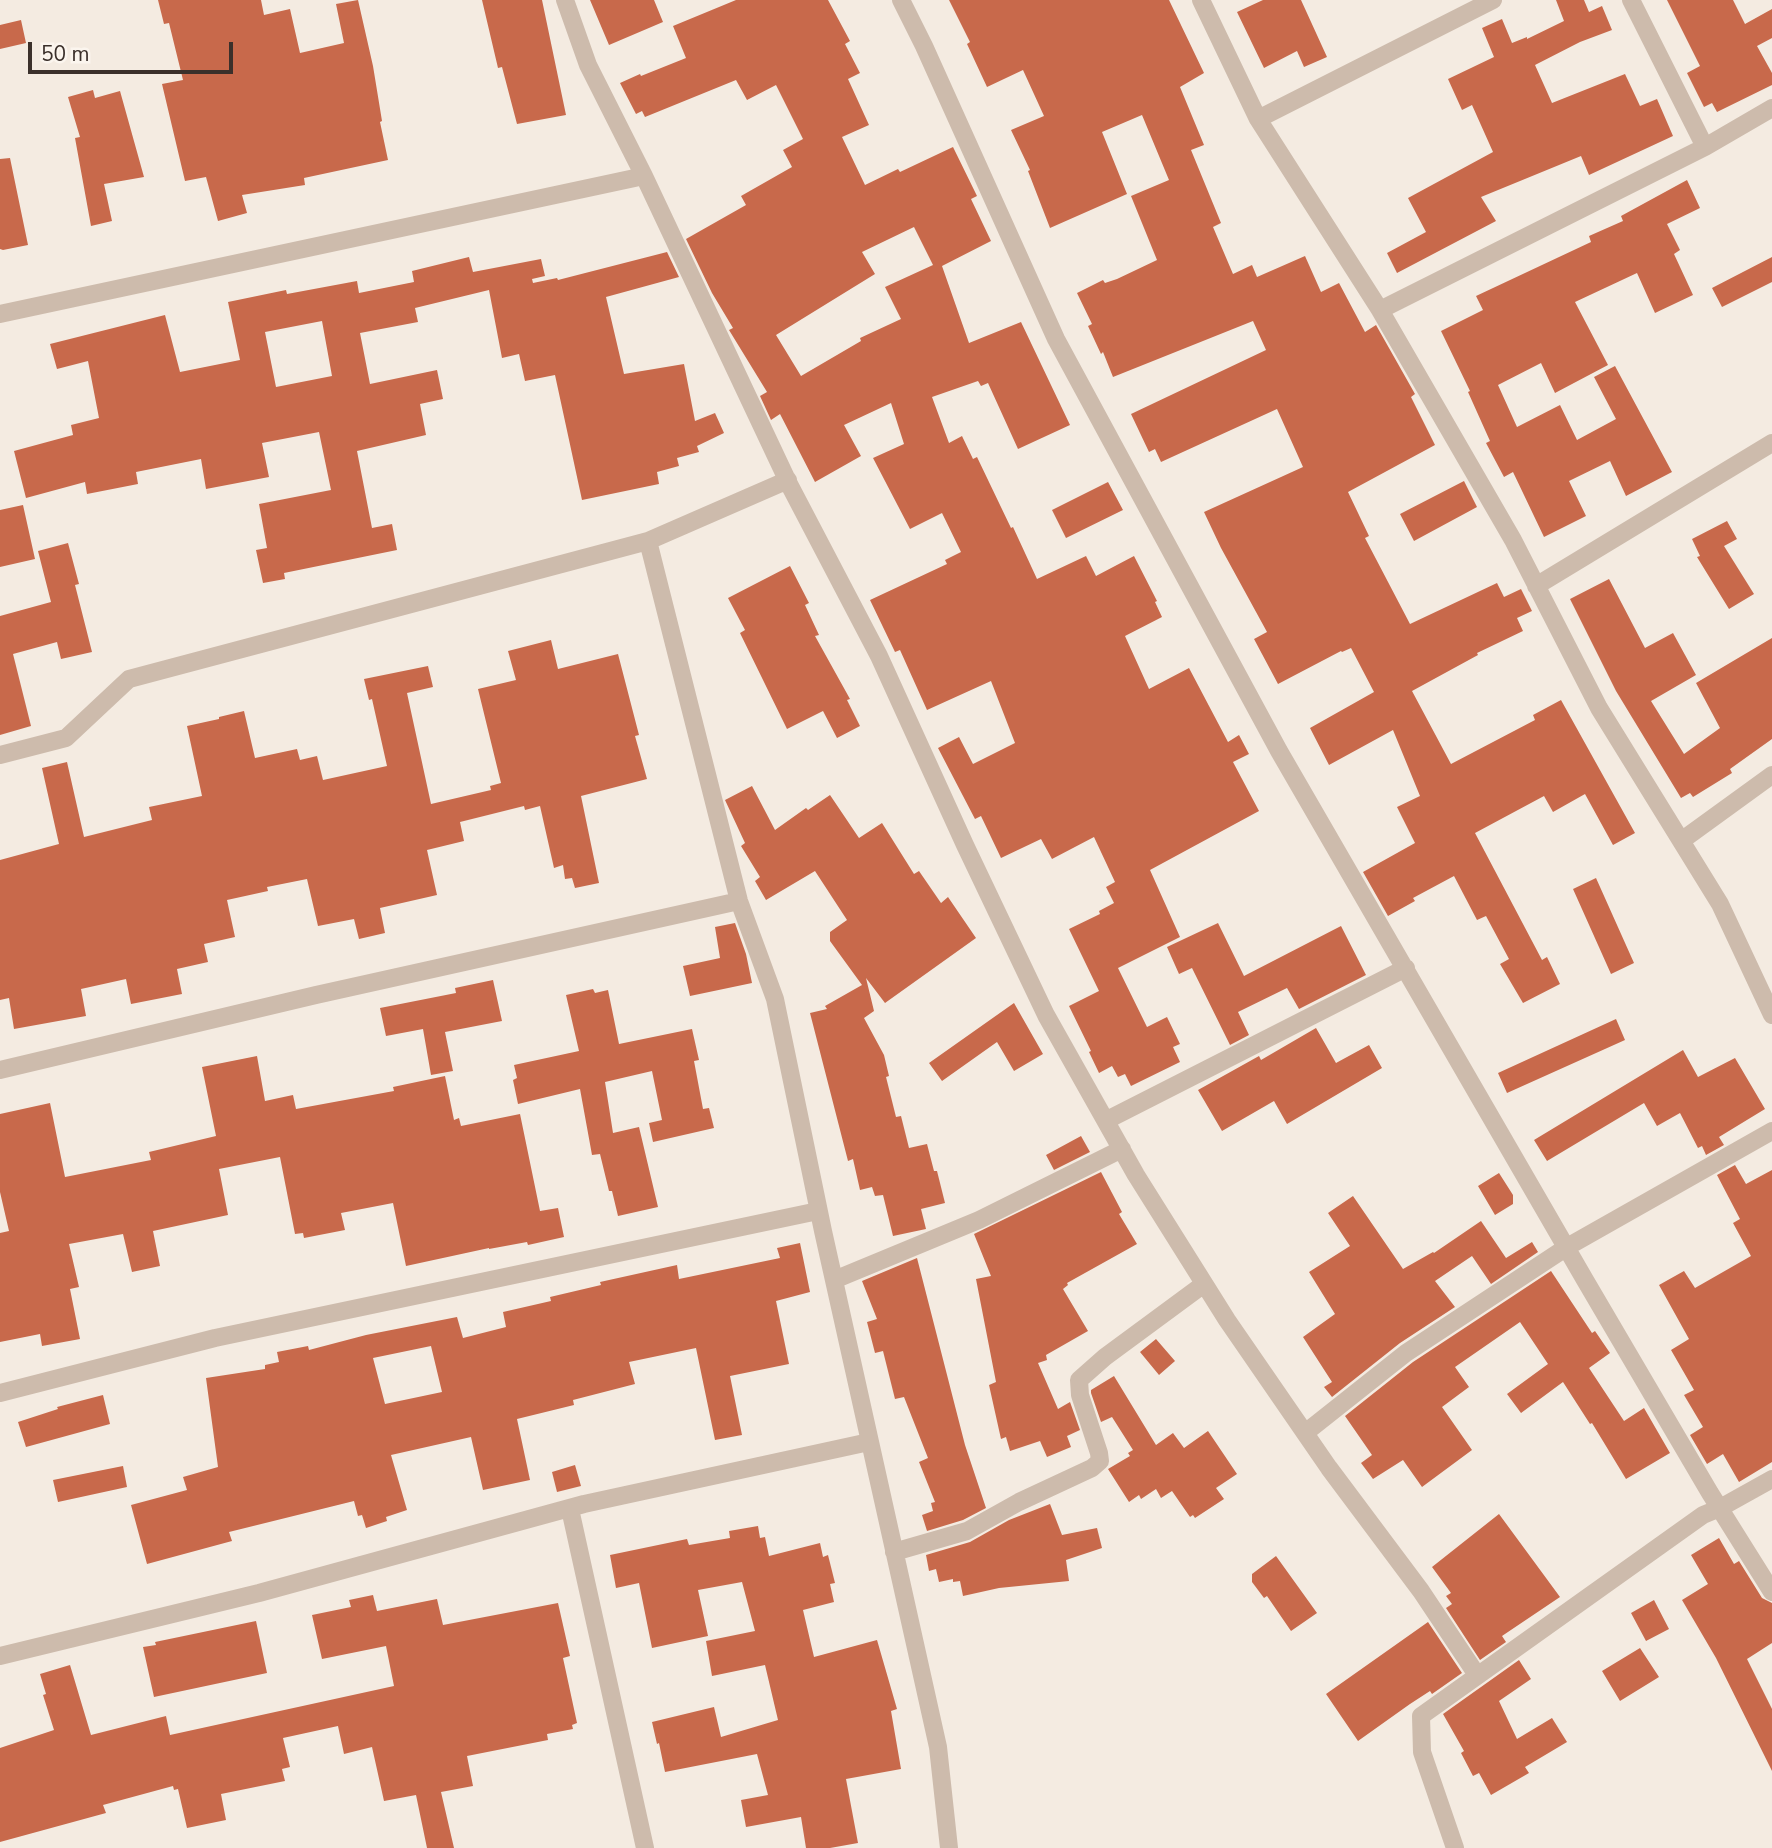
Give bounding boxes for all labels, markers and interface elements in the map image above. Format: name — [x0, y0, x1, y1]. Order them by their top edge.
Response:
scale bar — [32, 28, 236, 72]
text: 50 m — [41, 40, 90, 68]

